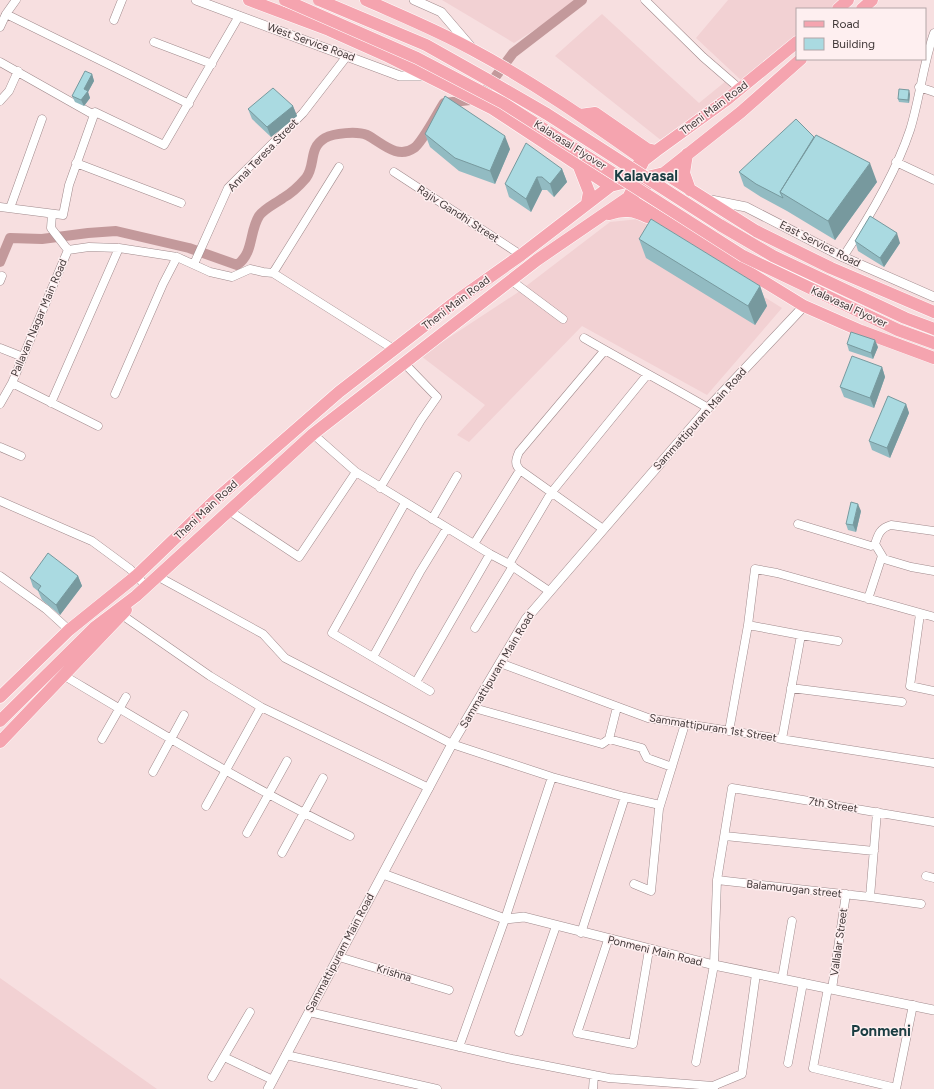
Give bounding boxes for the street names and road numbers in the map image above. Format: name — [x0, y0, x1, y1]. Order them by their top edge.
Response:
street label: West Service Road — [265, 20, 357, 64]
street label: Theni Main Road — [678, 78, 750, 138]
street label: Annai Teresa Street — [225, 116, 301, 194]
street label: Kalavasal Flyover — [531, 118, 609, 173]
street label: Rajiv Gandhi Street — [415, 183, 501, 245]
street label: East Service Road — [777, 218, 863, 270]
street label: Pallavan Nagar Main Road — [8, 257, 70, 379]
street label: Theni Main Road — [420, 273, 492, 333]
street label: Kalavasal Flyover — [809, 284, 890, 331]
street label: Sammattipuram Main Road — [651, 365, 749, 473]
street label: Theni Main Road — [172, 478, 240, 542]
street label: Sammattipuram Main Road — [457, 610, 537, 730]
street label: Sammattipuram 1st Street — [648, 711, 778, 745]
street label: 7th Street — [807, 795, 859, 815]
street label: Balamurugan street — [746, 878, 842, 900]
street label: Sammattipuram Main Road — [303, 891, 377, 1015]
street label: Vallalar Street — [828, 907, 850, 977]
street label: Ponmeni Main Road — [606, 933, 704, 969]
street label: Krishna — [375, 962, 413, 984]

